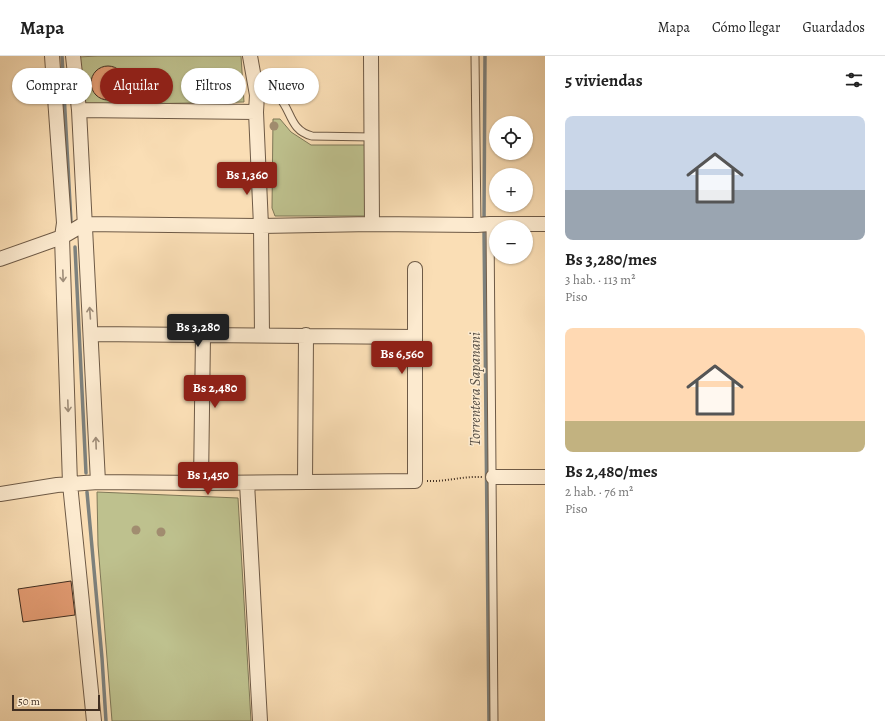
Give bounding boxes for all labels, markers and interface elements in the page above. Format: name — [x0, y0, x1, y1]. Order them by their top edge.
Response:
text: Mapa — [20, 15, 64, 41]
text: Mapa — [658, 18, 690, 37]
text: Cómo llegar — [712, 18, 780, 37]
text: Guardados — [802, 18, 865, 37]
chip: Comprar — [12, 68, 92, 104]
chip: Alquilar — [100, 68, 173, 104]
chip: Filtros — [181, 68, 246, 104]
chip: Nuevo — [254, 68, 319, 104]
text: 5 viviendas — [565, 69, 643, 92]
icon: filters — [843, 69, 865, 91]
map controls — [489, 116, 533, 264]
button: locate — [489, 116, 533, 160]
icon: home — [679, 142, 751, 214]
pin: Bs 1,360 — [206, 162, 288, 196]
text: Bs 1,360 — [226, 166, 268, 183]
button: + — [489, 168, 533, 212]
button: − — [489, 220, 533, 264]
text: Bs 3,280/mes — [565, 248, 657, 271]
one-way arrow — [60, 269, 67, 282]
text: 3 hab. · 113 m² — [565, 271, 635, 288]
text: Piso — [565, 288, 587, 305]
one-way arrow — [86, 307, 93, 320]
pin: Bs 3,280 — [157, 314, 239, 348]
text: Bs 3,280 — [176, 318, 220, 335]
water label: Torrentera Sapanani — [465, 332, 485, 446]
pin: Bs 6,560 — [361, 341, 443, 375]
text: Bs 6,560 — [380, 345, 424, 362]
icon: home — [679, 354, 751, 426]
pin: Bs 2,480 — [174, 375, 256, 409]
text: Bs 2,480 — [193, 379, 237, 396]
one-way arrow — [64, 399, 72, 412]
one-way arrow — [92, 437, 100, 450]
text: Bs 2,480/mes — [565, 460, 658, 483]
pin: Bs 1,450 — [167, 462, 249, 496]
text: Bs 1,450 — [187, 466, 229, 483]
text: 2 hab. · 76 m² — [565, 483, 633, 500]
text: Piso — [565, 500, 587, 517]
scale bar — [12, 693, 100, 712]
text: 50 m — [18, 694, 40, 709]

